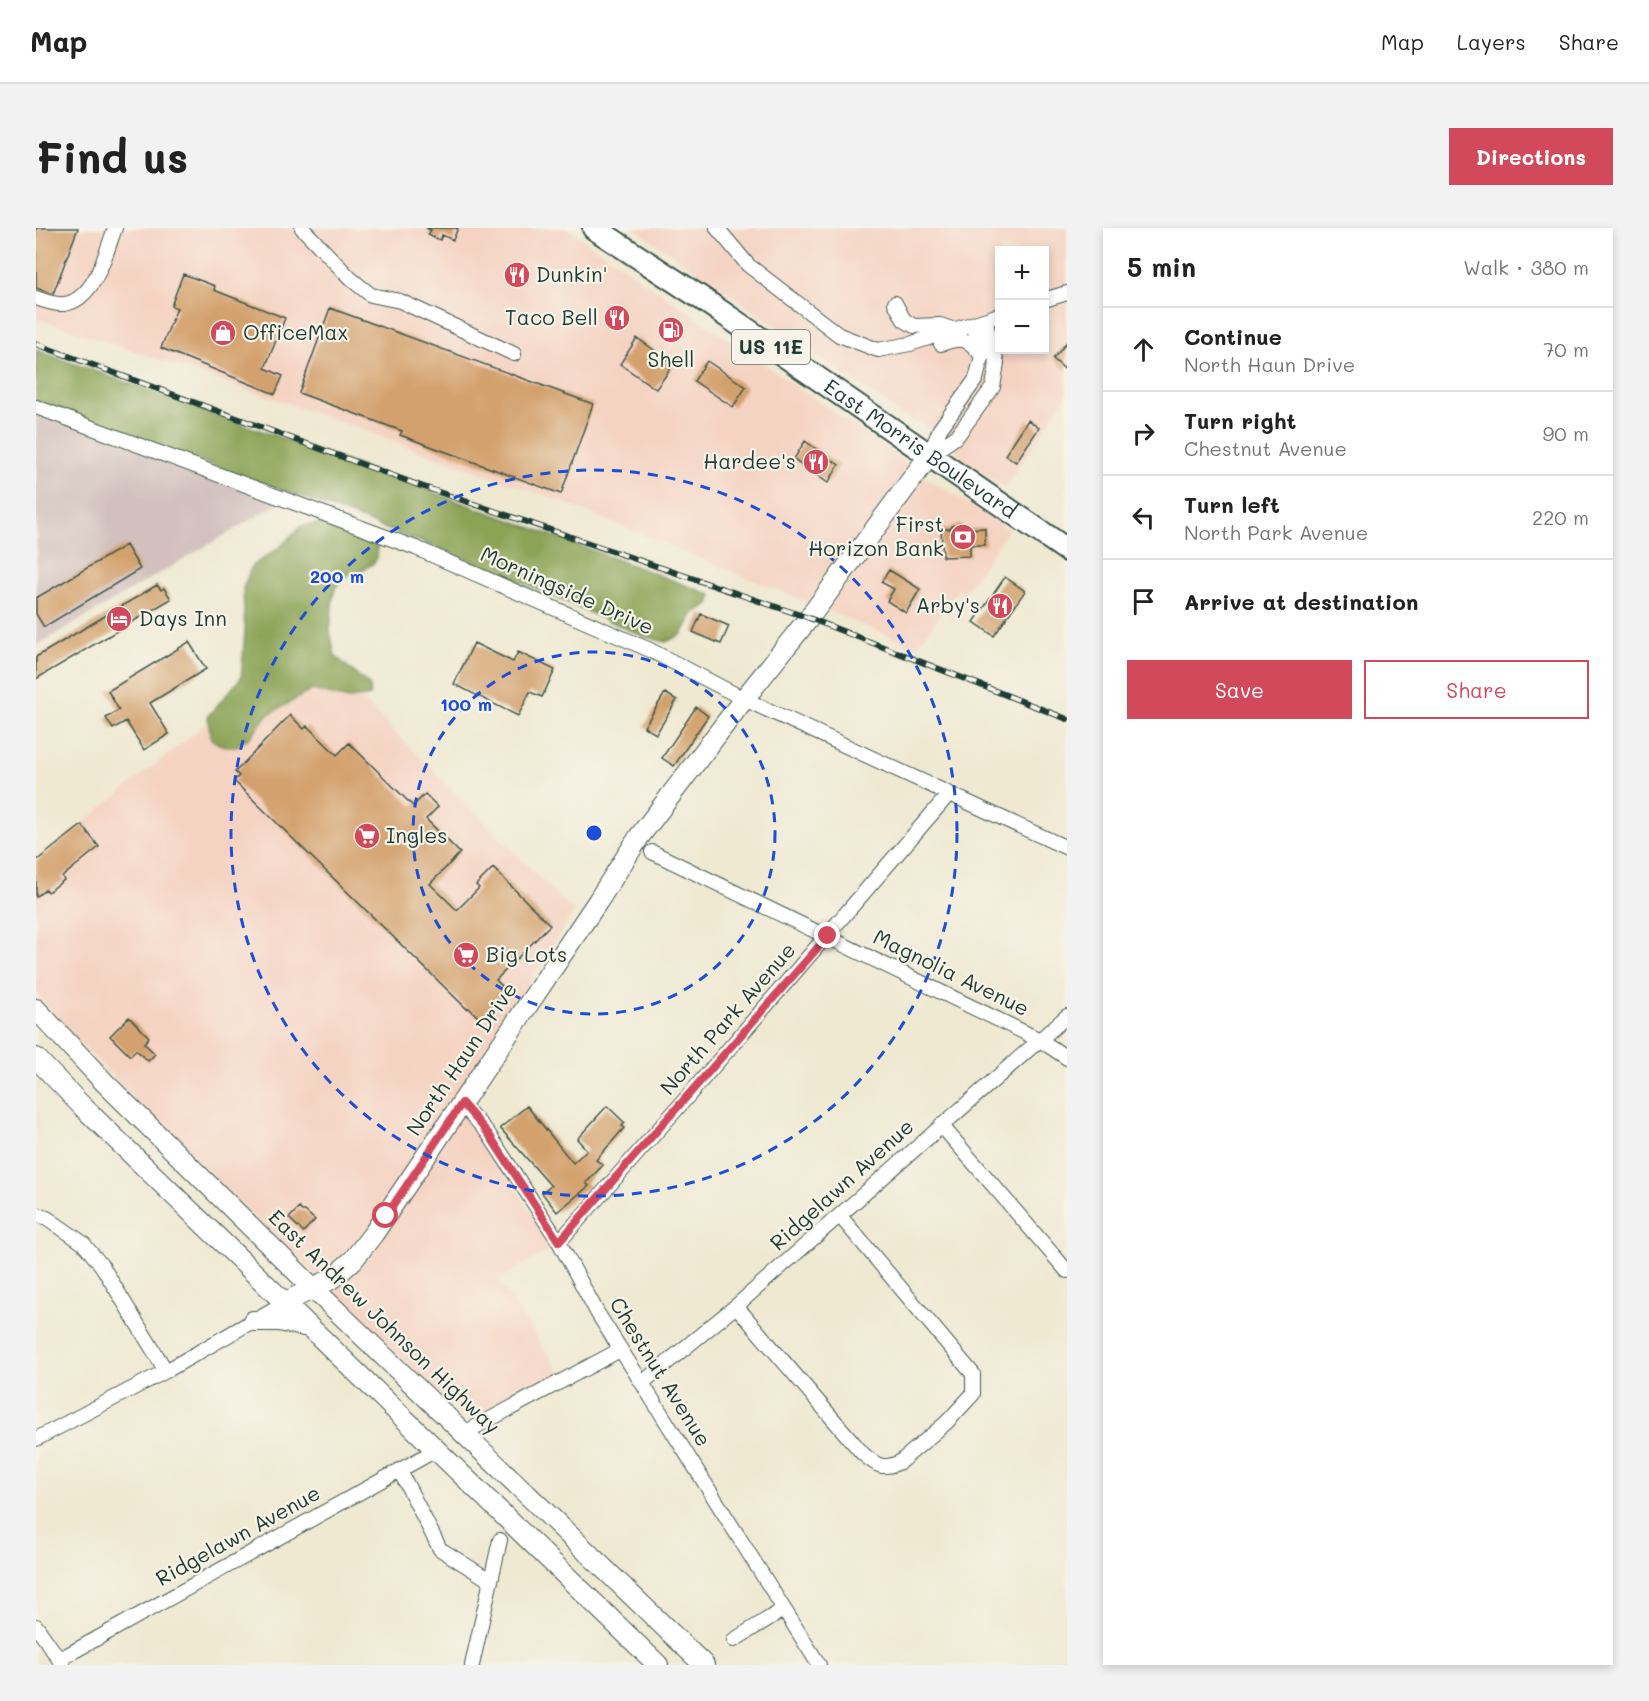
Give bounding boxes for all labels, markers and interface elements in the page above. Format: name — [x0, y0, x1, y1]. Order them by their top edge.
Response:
text: Map — [30, 23, 87, 59]
text: Map — [1381, 28, 1424, 55]
text: Layers — [1457, 28, 1526, 55]
text: Share — [1559, 28, 1619, 55]
button: Directions — [1449, 128, 1613, 185]
text: Find us — [36, 129, 188, 184]
map controls — [995, 246, 1049, 354]
button: + — [995, 246, 1049, 300]
text: 5 min — [1127, 250, 1196, 284]
text: Walk · 380 m — [1463, 254, 1589, 280]
restaurant icon: Dunkin' — [502, 260, 532, 290]
place label: Dunkin' — [536, 260, 607, 287]
button: − — [995, 300, 1049, 354]
place label: Taco Bell — [505, 303, 598, 330]
restaurant icon: Taco Bell — [602, 303, 632, 333]
fuel station icon: Shell — [656, 315, 686, 345]
shop icon: OfficeMax — [208, 318, 238, 348]
place label: OfficeMax — [243, 318, 348, 345]
text: Continue — [1184, 322, 1282, 351]
road number: US 11E — [732, 330, 810, 364]
icon: ahead — [1127, 333, 1160, 366]
text: 70 m — [1543, 336, 1589, 362]
place label: Shell — [647, 345, 695, 372]
text: North Haun Drive — [1184, 351, 1355, 377]
street label: East Morris Boulevard — [819, 372, 1023, 524]
text: Turn right — [1184, 406, 1296, 435]
icon: right — [1127, 417, 1160, 450]
text: 90 m — [1543, 420, 1589, 446]
text: Chestnut Avenue — [1184, 435, 1347, 461]
place label: Hardee's — [703, 447, 796, 474]
restaurant icon: Hardee's — [801, 447, 831, 477]
text: Turn left — [1184, 490, 1280, 519]
icon: left — [1127, 501, 1160, 534]
text: 220 m — [1532, 504, 1589, 530]
place label: First Horizon Bank — [808, 510, 944, 561]
text: North Park Avenue — [1184, 519, 1368, 545]
bank icon: First Horizon Bank — [948, 522, 978, 552]
street label: Morningside Drive — [477, 539, 658, 640]
text: 200 m — [310, 564, 364, 588]
icon: arrive — [1127, 585, 1160, 618]
text: Arrive at destination — [1184, 587, 1419, 616]
place label: Arby's — [916, 591, 980, 618]
restaurant icon: Arby's — [985, 591, 1015, 621]
hotel icon: Days Inn — [104, 604, 134, 634]
place label: Days Inn — [139, 604, 227, 631]
button: Save — [1127, 660, 1352, 719]
button: Share — [1364, 660, 1589, 719]
text: 100 m — [440, 692, 492, 716]
supermarket icon: Ingles — [352, 821, 382, 851]
place label: Ingles — [386, 821, 448, 848]
centre of rings — [584, 823, 604, 843]
route end — [814, 922, 840, 948]
street label: Magnolia Avenue — [869, 922, 1034, 1021]
street label: North Park Avenue — [653, 936, 800, 1100]
supermarket icon: Big Lots — [451, 940, 481, 970]
place label: Big Lots — [486, 940, 567, 967]
street label: North Haun Drive — [399, 976, 522, 1140]
street label: Ridgelawn Avenue — [764, 1112, 918, 1255]
route start — [372, 1202, 398, 1228]
street label: East Andrew Johnson Highway — [264, 1203, 506, 1439]
street label: Chestnut Avenue — [605, 1292, 718, 1451]
street label: Ridgelawn Avenue — [150, 1478, 324, 1591]

